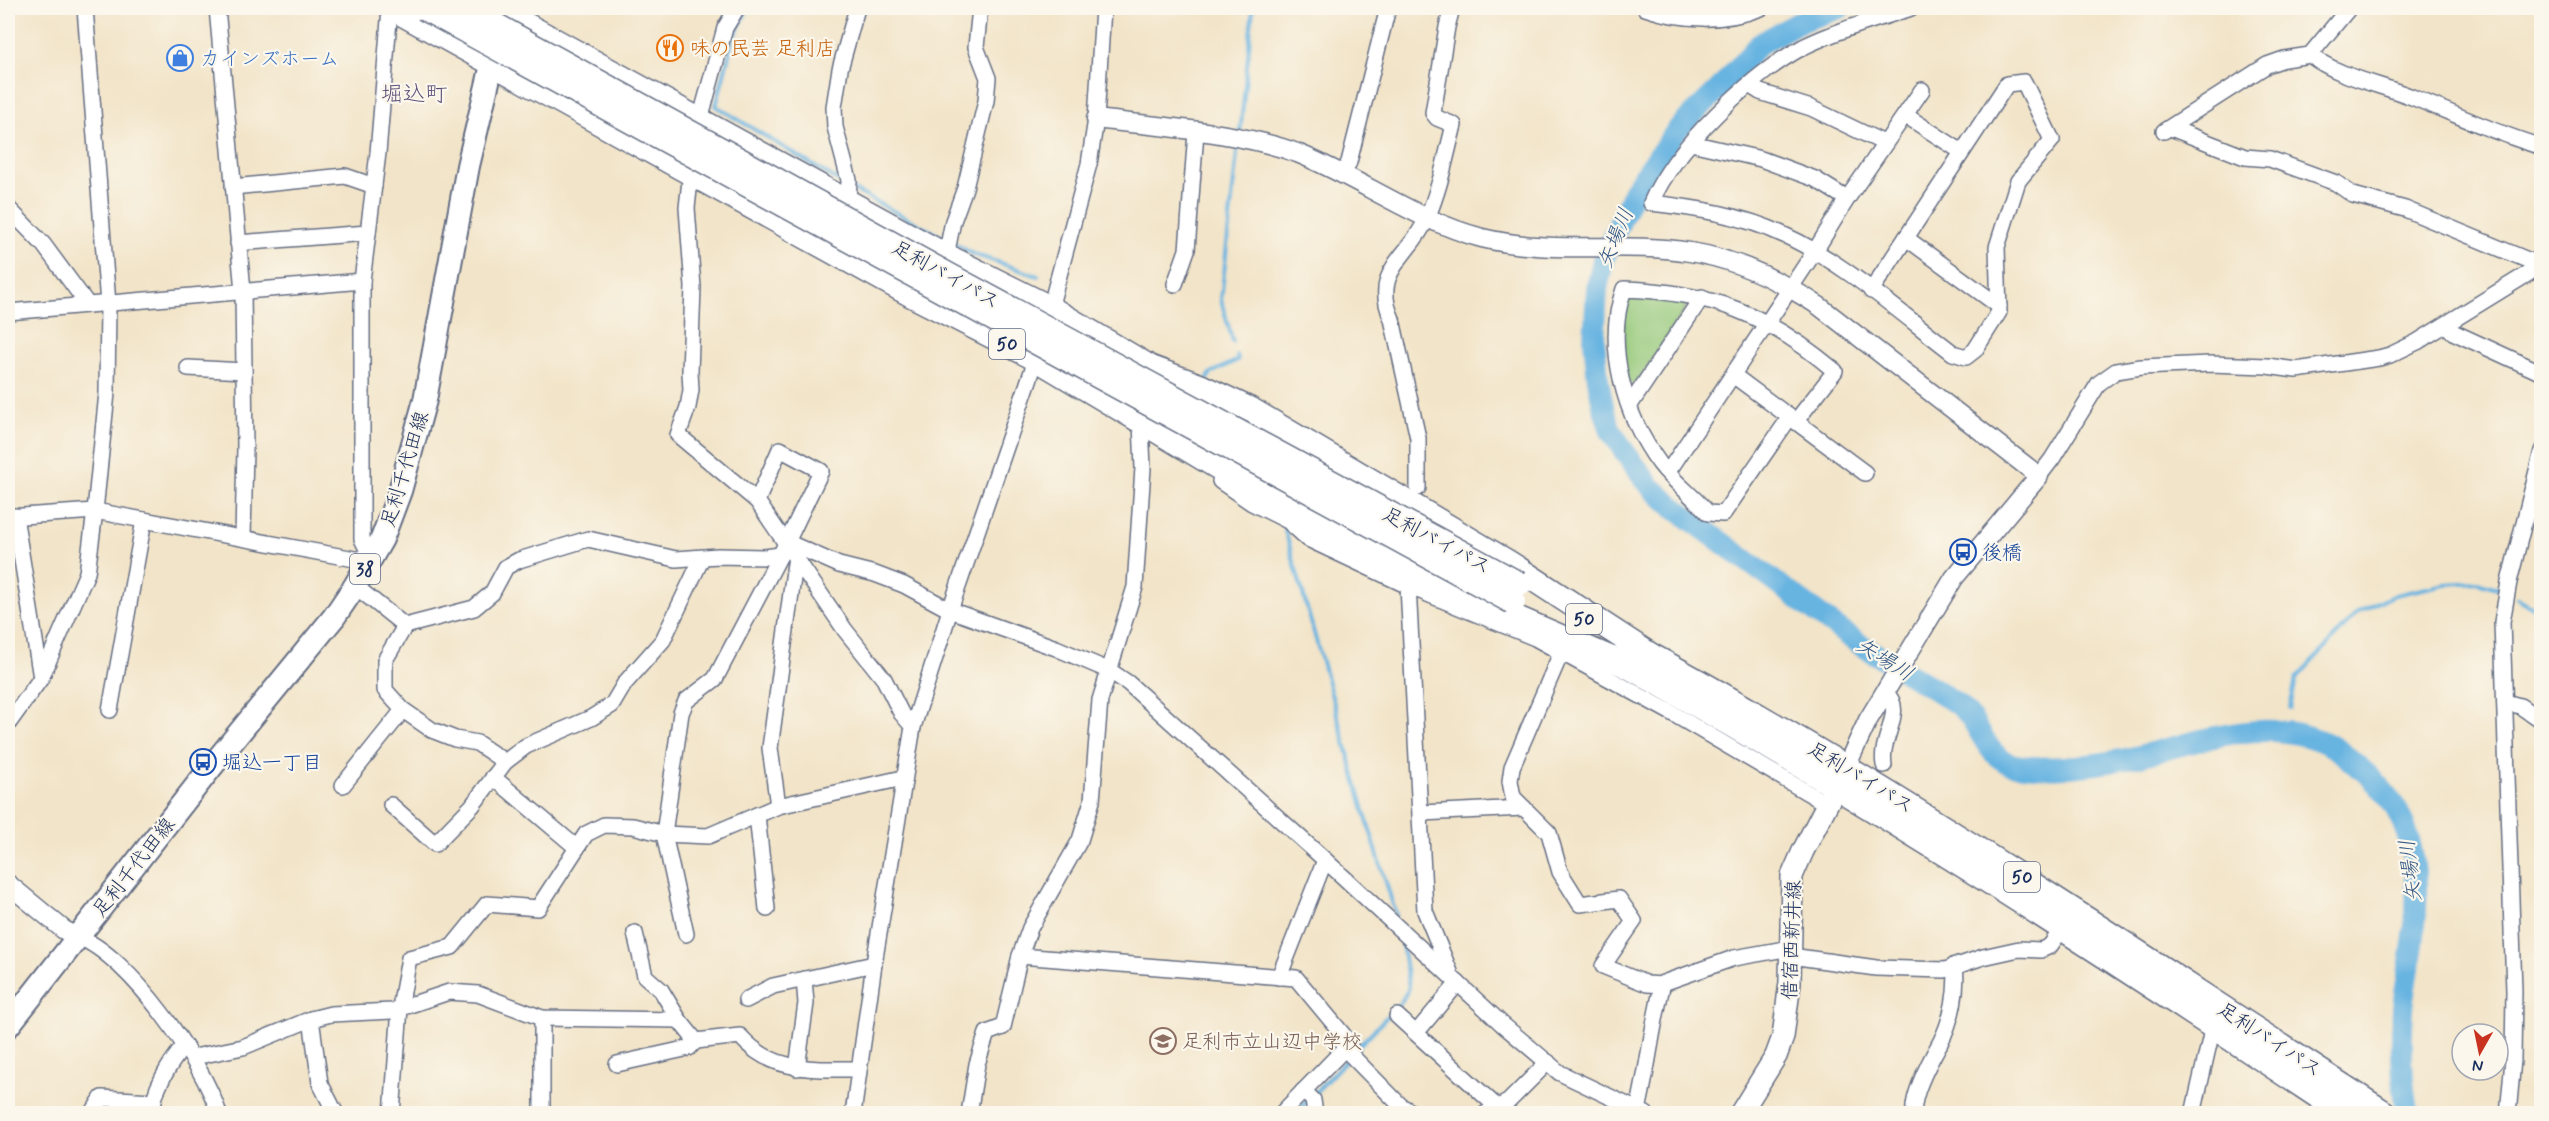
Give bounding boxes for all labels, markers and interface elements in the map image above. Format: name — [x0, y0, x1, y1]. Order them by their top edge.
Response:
restaurant icon: 味の民芸 足利店 — [655, 33, 685, 63]
place label: 味の民芸 足利店 — [690, 36, 835, 63]
shop icon: カインズホーム — [165, 43, 195, 73]
place label: カインズホーム — [200, 46, 339, 73]
district label: 堀込町 — [381, 81, 447, 109]
water label: 矢場川 — [1591, 204, 1641, 273]
street label: 足利バイパス — [886, 235, 1004, 316]
road number: 50 — [989, 329, 1025, 359]
street label: 足利千代田線 — [375, 408, 436, 531]
street label: 足利バイパス — [1377, 501, 1495, 581]
bus stop icon: 後橋 — [1948, 537, 1978, 567]
place label: 後橋 — [1982, 540, 2022, 567]
road number: 38 — [350, 554, 380, 584]
road number: 50 — [1566, 604, 1602, 634]
water label: 矢場川 — [1850, 631, 1919, 688]
street label: 足利バイパス — [1802, 736, 1918, 821]
bus stop icon: 堀込一丁目 — [188, 747, 218, 777]
place label: 堀込一丁目 — [222, 750, 322, 777]
street label: 足利千代田線 — [87, 812, 182, 924]
water label: 矢場川 — [2393, 838, 2429, 904]
road number: 50 — [2004, 862, 2040, 892]
street label: 借宿西新井線 — [1777, 880, 1808, 1000]
street label: 足利バイパス — [2212, 996, 2327, 1084]
north arrow — [2450, 1022, 2510, 1082]
school or university icon: 足利市立山辺中学校 — [1148, 1026, 1178, 1056]
place label: 足利市立山辺中学校 — [1182, 1029, 1362, 1056]
text: N — [2471, 1054, 2485, 1077]

